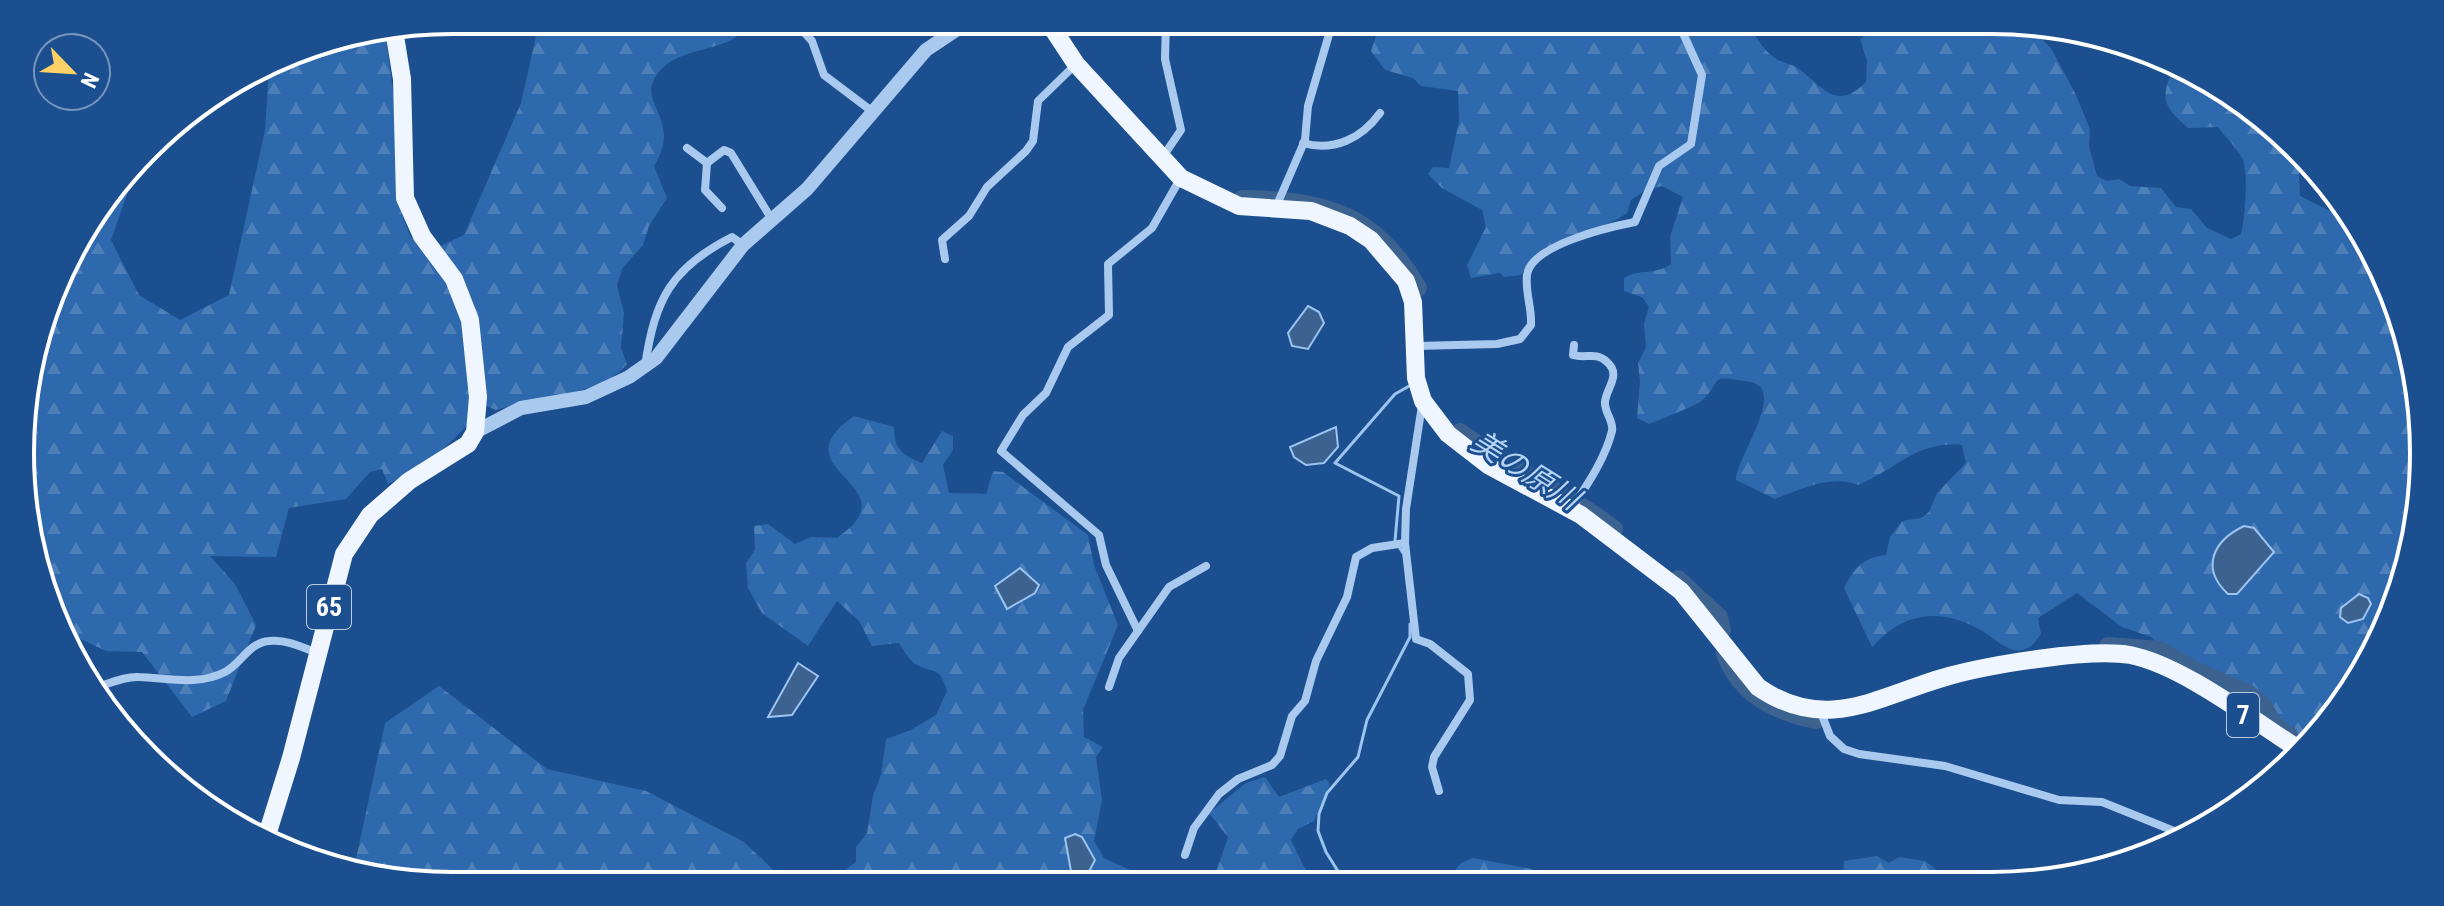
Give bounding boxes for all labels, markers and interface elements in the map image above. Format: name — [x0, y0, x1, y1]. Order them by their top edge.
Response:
north arrow — [32, 32, 112, 112]
text: N — [75, 69, 104, 92]
water label: 美の原川 — [1466, 423, 1589, 518]
road number: 65 — [307, 585, 351, 629]
road number: 7 — [2227, 693, 2259, 737]

